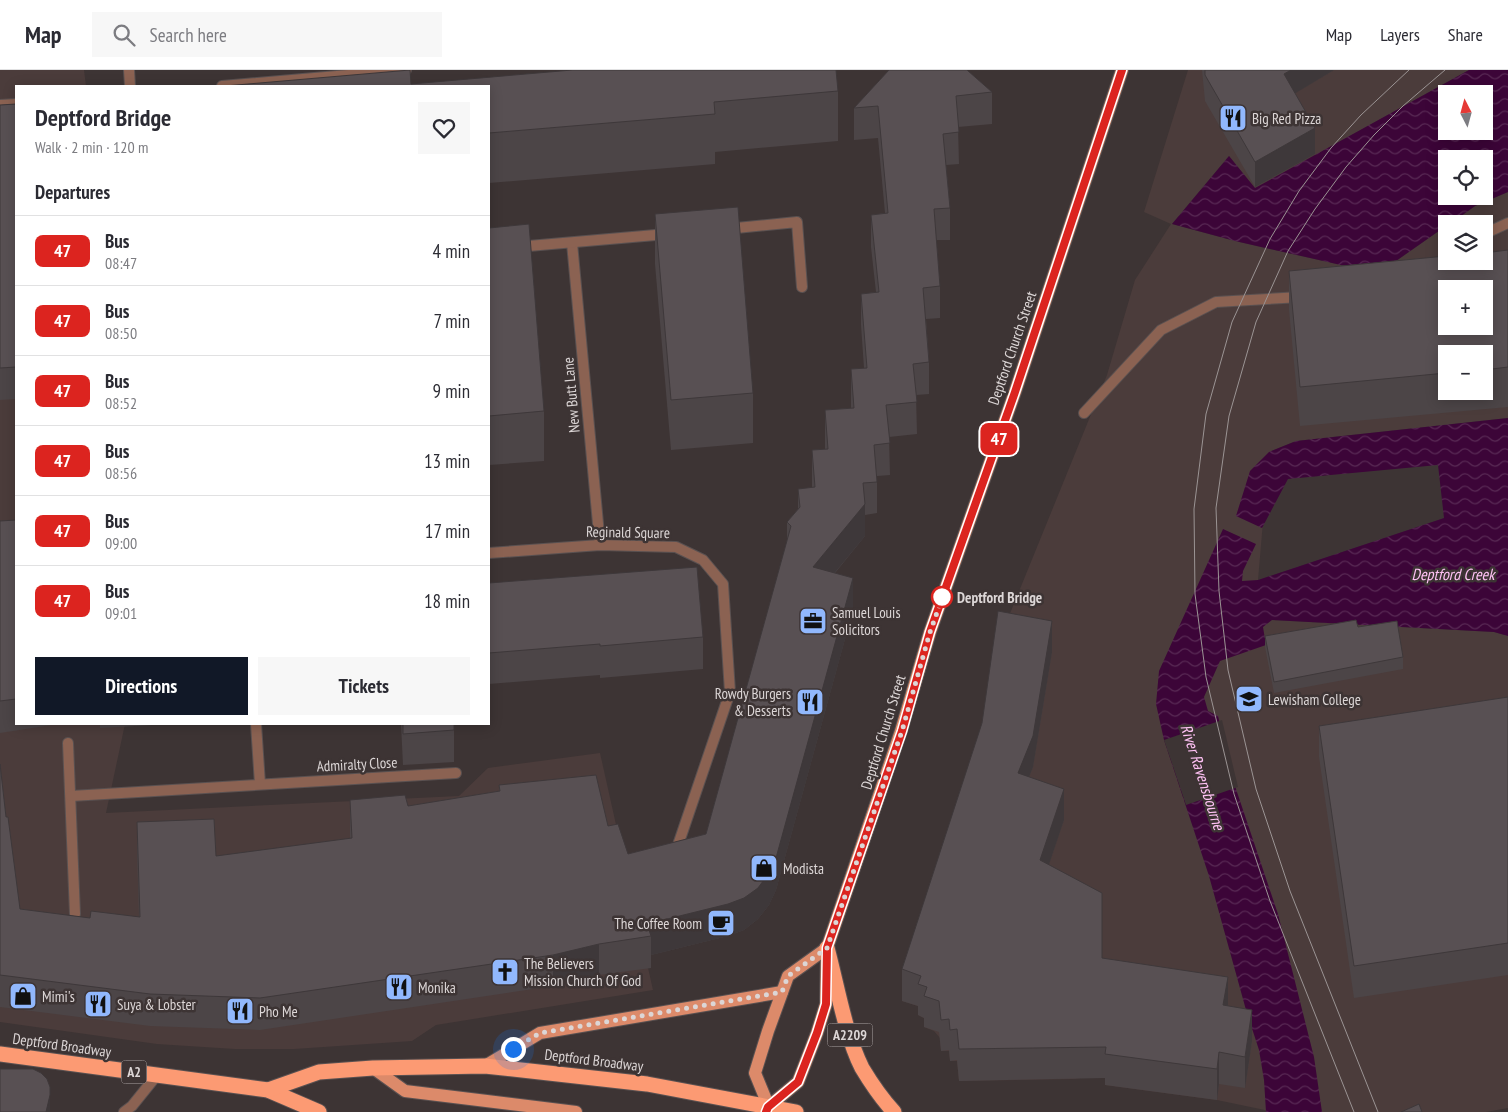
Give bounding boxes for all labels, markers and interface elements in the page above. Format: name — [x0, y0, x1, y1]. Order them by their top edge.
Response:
search box — [92, 12, 442, 57]
text: Map — [25, 19, 62, 50]
icon: search — [110, 21, 138, 49]
text: Search here — [150, 23, 227, 47]
text: Map — [1326, 23, 1352, 46]
text: Layers — [1380, 23, 1420, 46]
text: Share — [1448, 23, 1483, 46]
north arrow — [1438, 85, 1492, 140]
map controls — [1438, 85, 1493, 400]
text: Deptford Bridge — [35, 102, 171, 133]
button: heart — [418, 102, 470, 154]
restaurant icon: Big Red Pizza — [1218, 103, 1248, 133]
place label: Big Red Pizza — [1252, 109, 1321, 128]
text: Walk · 2 min · 120 m — [35, 137, 148, 157]
button: locate — [1438, 150, 1493, 205]
text: Departures — [35, 180, 110, 204]
button: layers — [1438, 215, 1493, 270]
text: Bus — [105, 229, 129, 253]
text: 47 — [54, 239, 71, 262]
text: 4 min — [433, 239, 470, 263]
text: 08:47 — [105, 253, 137, 273]
button: + — [1438, 280, 1493, 335]
street label: Deptford Church Street — [984, 289, 1040, 407]
text: Bus — [105, 299, 129, 323]
text: 47 — [54, 309, 71, 332]
text: 7 min — [433, 309, 470, 333]
text: 08:50 — [105, 323, 137, 343]
button: − — [1438, 345, 1493, 400]
street label: New Butt Lane — [558, 356, 584, 434]
text: Bus — [105, 369, 129, 393]
text: 47 — [54, 379, 71, 402]
text: 9 min — [433, 379, 470, 403]
text: 08:52 — [105, 393, 137, 413]
line badge: 47 — [976, 423, 1022, 455]
text: 47 — [990, 427, 1008, 450]
text: Bus — [105, 439, 129, 463]
text: 47 — [54, 449, 71, 472]
text: 13 min — [424, 449, 470, 473]
text: 08:56 — [105, 463, 137, 483]
text: Bus — [105, 509, 129, 533]
text: 47 — [54, 519, 71, 542]
text: 17 min — [425, 519, 470, 543]
street label: Reginald Square — [586, 522, 670, 542]
text: 09:00 — [105, 533, 137, 553]
water label: Deptford Creek — [1412, 564, 1496, 584]
text: Bus — [105, 579, 129, 603]
marker: Deptford Bridge — [931, 586, 953, 608]
place label: Deptford Bridge — [957, 588, 1042, 607]
text: 47 — [54, 589, 71, 612]
text: 18 min — [424, 589, 470, 613]
text: 09:01 — [105, 603, 137, 623]
place label: Samuel Louis Solicitors — [832, 603, 900, 639]
office icon: Samuel Louis Solicitors — [798, 606, 828, 636]
button: Directions — [35, 657, 248, 715]
button: Tickets — [258, 657, 470, 715]
street label: Deptford Church Street — [857, 672, 909, 792]
place label: Rowdy Burgers & Desserts — [715, 684, 791, 720]
school or university icon: Lewisham College — [1234, 684, 1264, 714]
restaurant icon: Rowdy Burgers & Desserts — [795, 687, 825, 717]
place label: Lewisham College — [1268, 690, 1361, 709]
water label: River Ravensbourne — [1177, 722, 1230, 834]
street label: Admiralty Close — [316, 752, 398, 776]
shop icon: Modista — [749, 853, 779, 883]
place label: Modista — [783, 859, 824, 878]
cafe icon: The Coffee Room — [706, 908, 736, 938]
place label: The Coffee Room — [614, 914, 702, 933]
place label: The Believers Mission Church Of God — [524, 954, 641, 990]
church icon: The Believers Mission Church Of God — [490, 957, 520, 987]
restaurant icon: Monika — [384, 972, 414, 1002]
place label: Monika — [418, 978, 456, 997]
shop icon: Mimi's — [8, 981, 38, 1011]
place label: Mimi's — [42, 987, 75, 1006]
restaurant icon: Suya & Lobster — [83, 989, 113, 1019]
place label: Suya & Lobster — [117, 995, 197, 1014]
restaurant icon: Pho Me — [225, 996, 255, 1026]
place label: Pho Me — [259, 1002, 298, 1021]
road number: A2209 — [828, 1024, 872, 1046]
street label: Deptford Broadway — [11, 1029, 113, 1061]
your location — [501, 1037, 526, 1062]
street label: Deptford Broadway — [544, 1045, 645, 1076]
road number: A2 — [122, 1060, 146, 1084]

